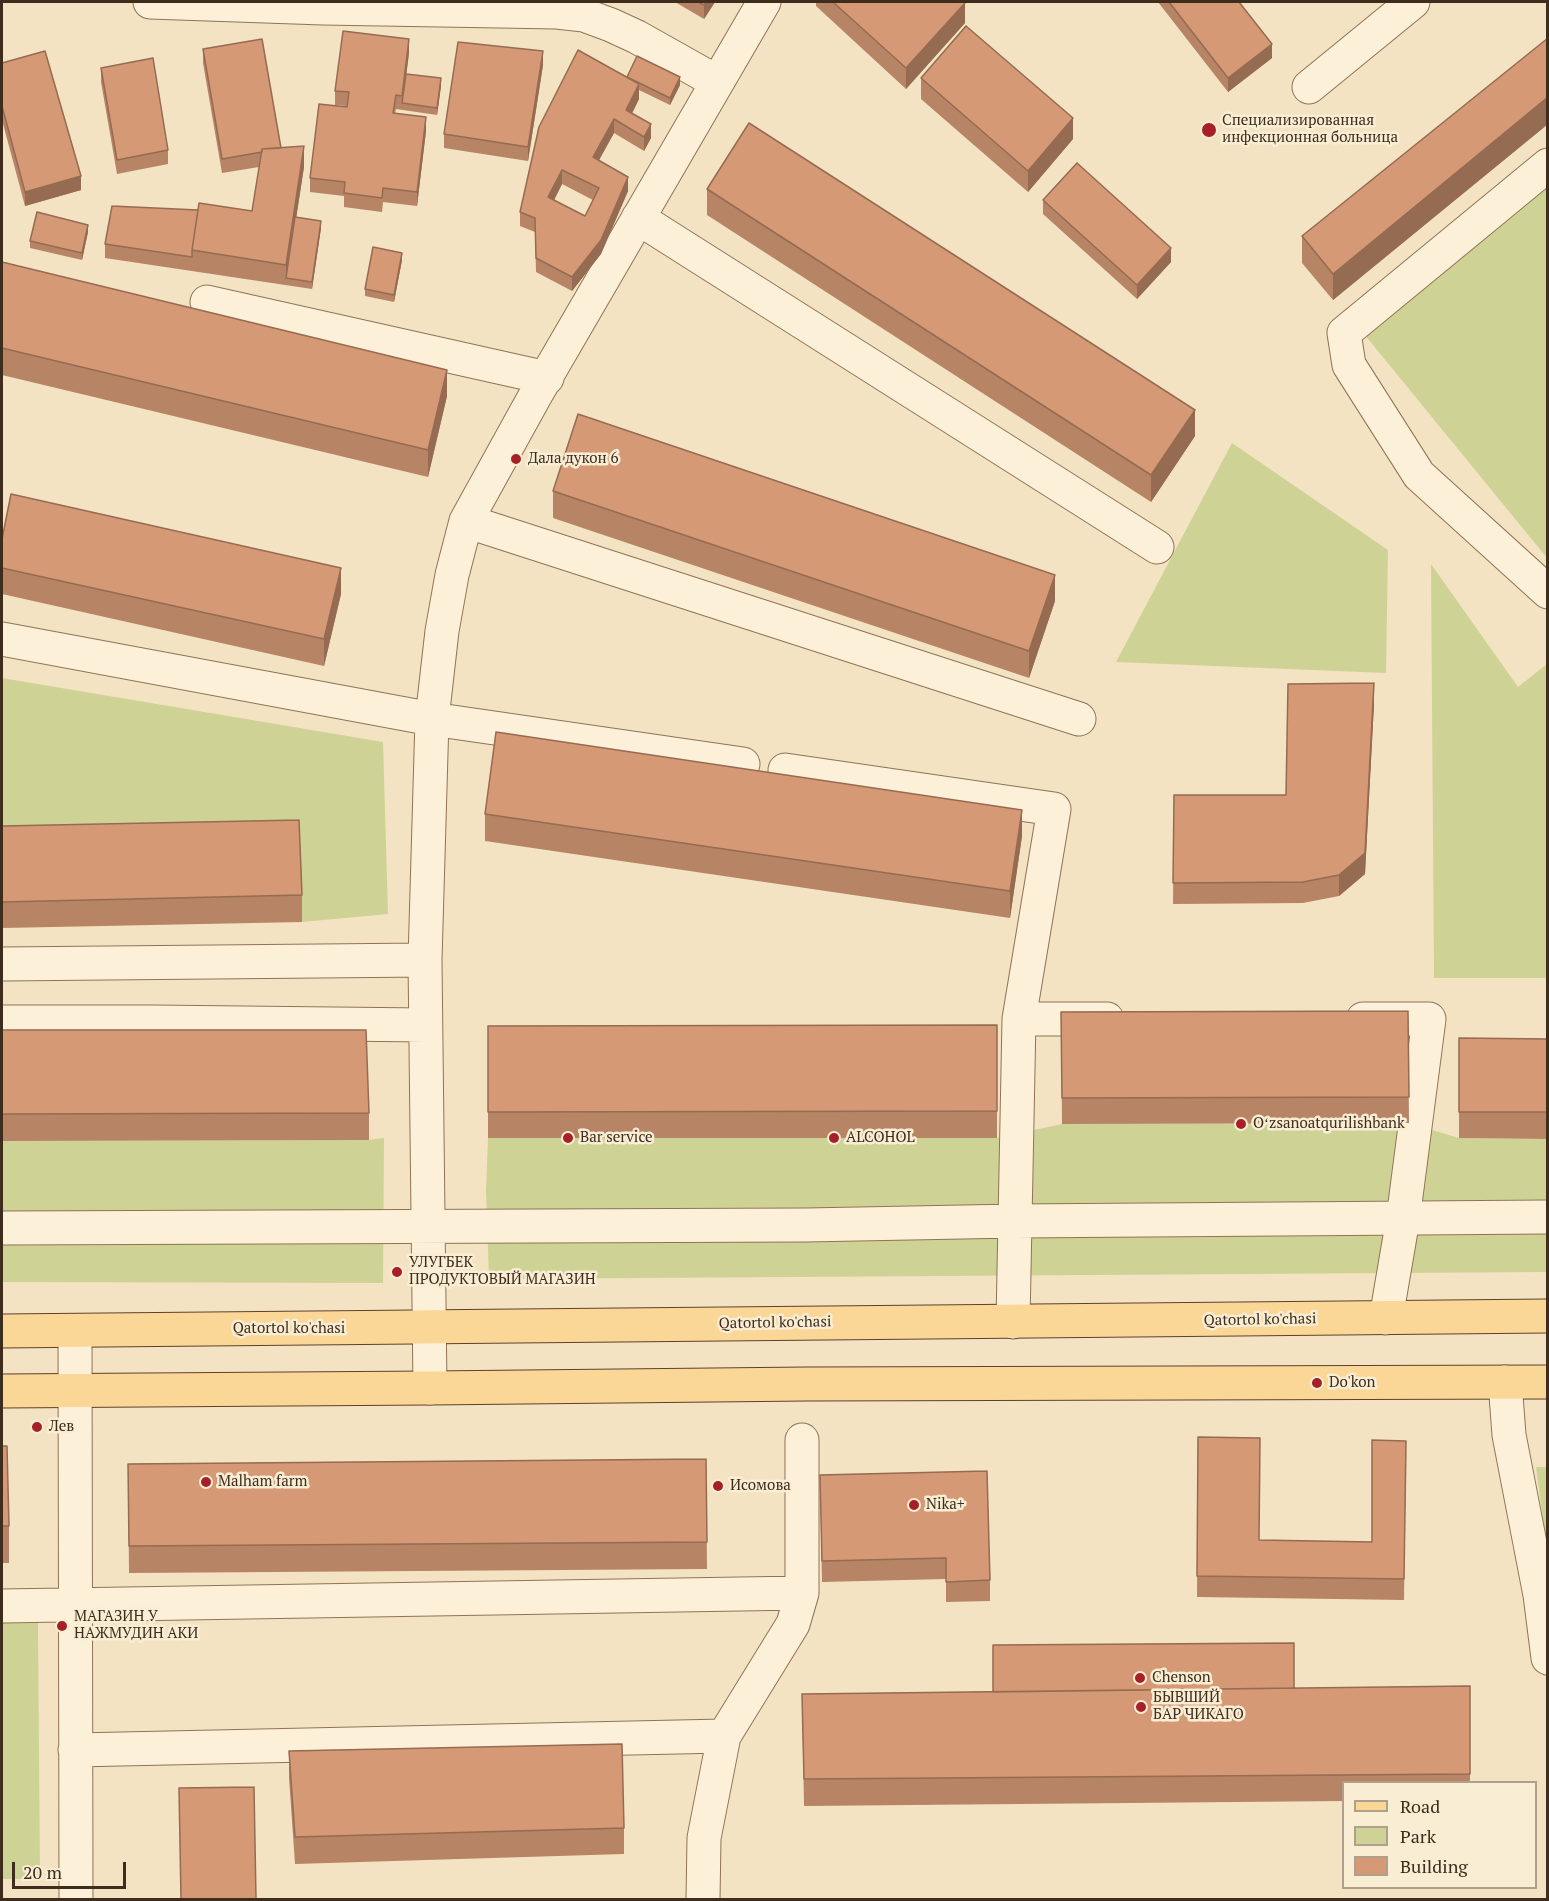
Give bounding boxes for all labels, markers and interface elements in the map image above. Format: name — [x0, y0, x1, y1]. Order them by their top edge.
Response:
place label: Специализированная инфекционная больница — [1222, 112, 1398, 147]
marker: Специализированная инфекционная больница — [1200, 121, 1218, 139]
place label: Дала дукон 6 — [528, 450, 618, 468]
marker: Дала дукон 6 — [509, 452, 523, 466]
place label: Oʻzsanoatqurilishbank — [1253, 1115, 1405, 1133]
marker: Oʻzsanoatqurilishbank — [1234, 1117, 1248, 1131]
place label: Bar service — [580, 1129, 653, 1147]
place label: ALCOHOL — [846, 1129, 915, 1147]
marker: Bar service — [561, 1131, 575, 1145]
marker: ALCOHOL — [827, 1131, 841, 1145]
place label: УЛУГБЕК ПРОДУКТОВЫЙ МАГАЗИН — [409, 1254, 596, 1289]
marker: УЛУГБЕК ПРОДУКТОВЫЙ МАГАЗИН — [390, 1265, 404, 1279]
street label: Qatortol ko'chasi — [1204, 1310, 1316, 1330]
street label: Qatortol ko'chasi — [719, 1313, 831, 1333]
street label: Qatortol ko'chasi — [233, 1320, 345, 1338]
place label: Do'kon — [1329, 1374, 1375, 1392]
marker: Do'kon — [1310, 1376, 1324, 1390]
place label: Лев — [49, 1418, 74, 1436]
marker: Лев — [30, 1420, 44, 1434]
place label: Malham farm — [218, 1473, 307, 1491]
marker: Malham farm — [199, 1475, 213, 1489]
place label: Исомова — [730, 1477, 791, 1495]
marker: Исомова — [711, 1479, 725, 1493]
place label: Nika+ — [926, 1496, 965, 1514]
marker: Nika+ — [907, 1498, 921, 1512]
place label: МАГАЗИН У НАЖМУДИН АКИ — [74, 1608, 198, 1643]
marker: МАГАЗИН У НАЖМУДИН АКИ — [55, 1619, 69, 1633]
place label: Chenson — [1152, 1669, 1211, 1687]
marker: Chenson — [1133, 1671, 1147, 1685]
place label: БЫВШИЙ БАР ЧИКАГО — [1153, 1689, 1244, 1724]
marker: БЫВШИЙ БАР ЧИКАГО — [1134, 1700, 1148, 1714]
legend — [1342, 1781, 1537, 1889]
text: Road — [1400, 1794, 1440, 1818]
text: Park — [1400, 1824, 1436, 1848]
scale bar — [15, 1850, 129, 1888]
text: Building — [1400, 1854, 1468, 1878]
text: 20 m — [23, 1860, 62, 1884]

